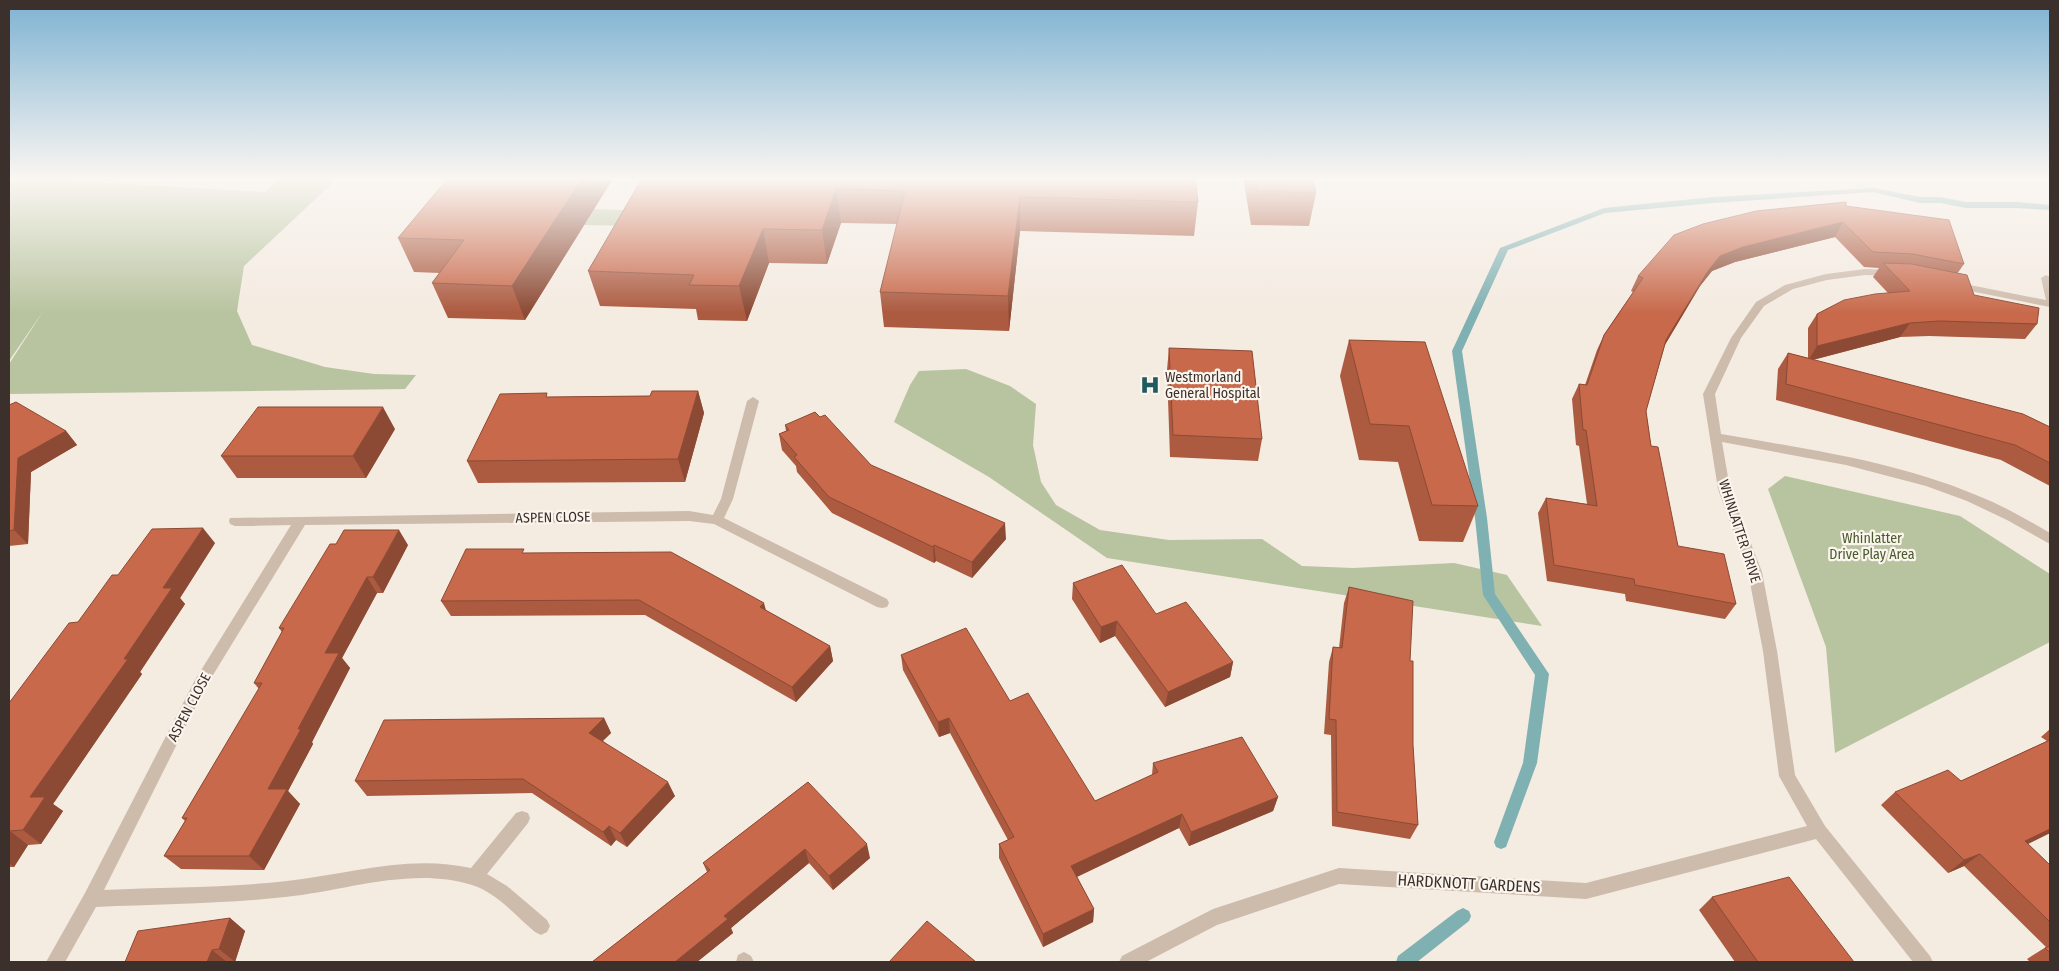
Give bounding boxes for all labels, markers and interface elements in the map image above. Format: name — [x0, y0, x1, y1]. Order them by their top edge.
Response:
place label: Westmorland General Hospital — [1165, 369, 1260, 402]
hospital icon: Westmorland General Hospital — [1139, 374, 1161, 396]
street label: WHINLATTER DRIVE — [1715, 477, 1764, 585]
street label: ASPEN CLOSE — [515, 508, 591, 527]
park label: Whinlatter Drive Play Area — [1829, 530, 1915, 563]
street label: ASPEN CLOSE — [164, 670, 215, 744]
street label: HARDKNOTT GARDENS — [1397, 870, 1541, 897]

